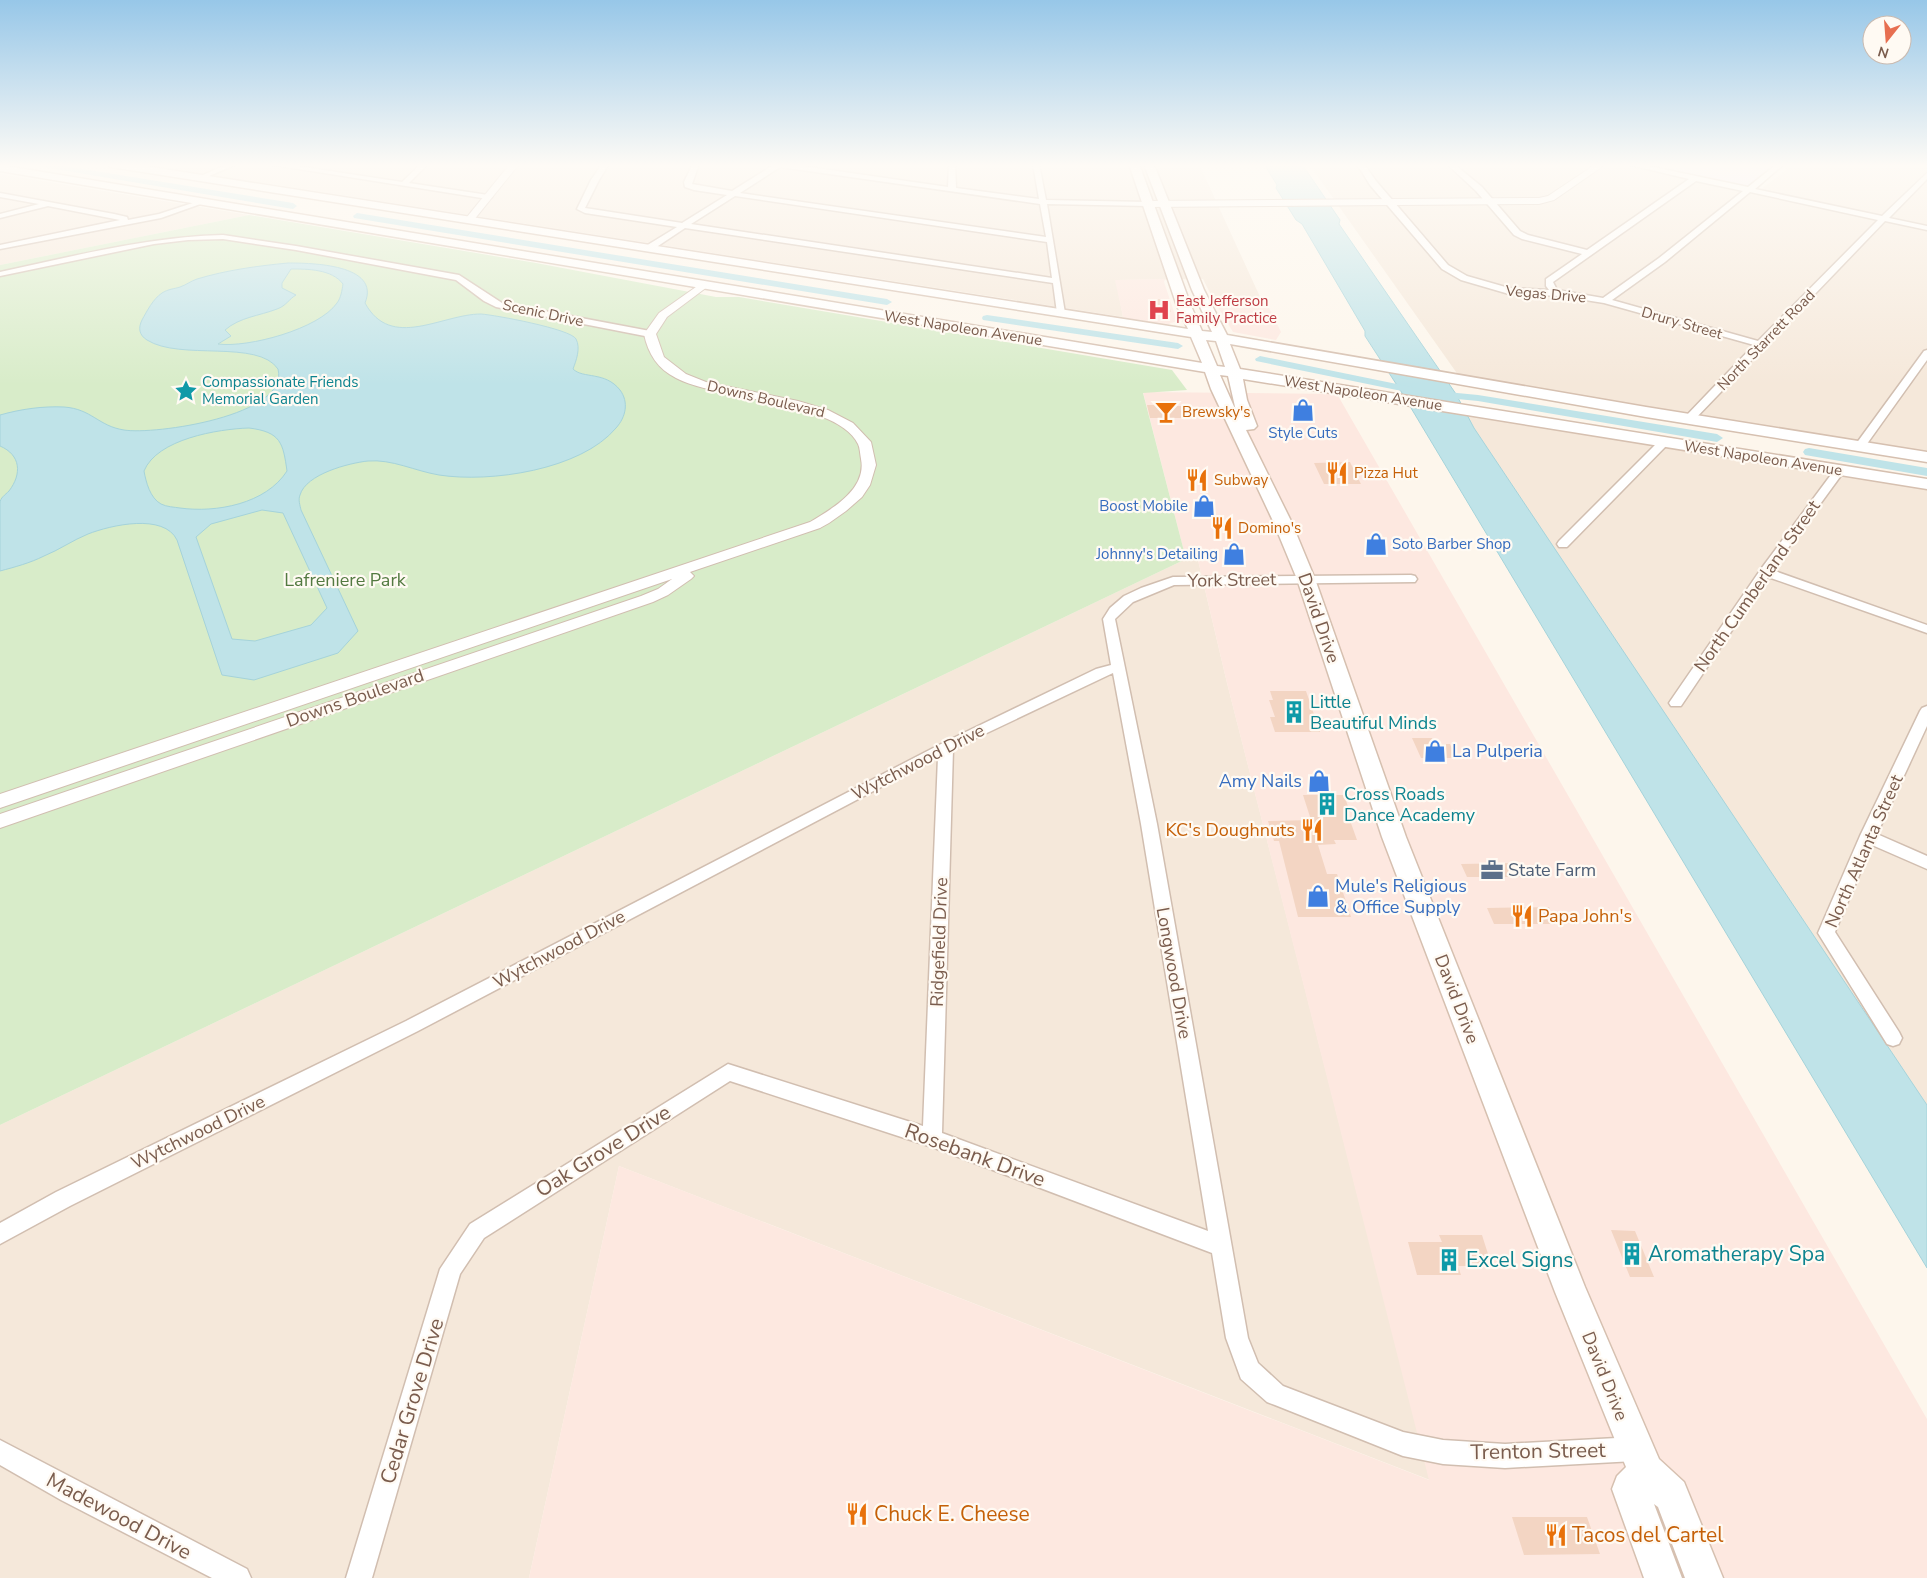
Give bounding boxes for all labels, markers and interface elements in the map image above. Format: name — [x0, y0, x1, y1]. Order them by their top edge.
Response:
north arrow — [1862, 15, 1912, 65]
text: N — [1876, 41, 1891, 63]
street label: Vegas Drive — [1504, 280, 1587, 307]
street label: North Starrett Road — [1713, 285, 1819, 395]
place label: East Jefferson Family Practice — [1176, 291, 1277, 328]
street label: Scenic Drive — [501, 295, 585, 331]
hospital icon: East Jefferson Family Practice — [1146, 297, 1172, 323]
street label: Drury Street — [1639, 302, 1725, 344]
street label: West Napoleon Avenue — [882, 306, 1044, 350]
street label: West Napoleon Avenue — [1282, 371, 1444, 415]
place label: Compassionate Friends Memorial Garden — [202, 372, 359, 409]
street label: Downs Boulevard — [705, 376, 827, 422]
place icon: Compassionate Friends Memorial Garden — [173, 378, 199, 404]
shop icon: Style Cuts — [1290, 397, 1316, 423]
bar icon: Brewsky's — [1153, 399, 1179, 425]
place label: Brewsky's — [1182, 402, 1250, 422]
place label: Style Cuts — [1268, 423, 1338, 443]
street label: West Napoleon Avenue — [1682, 436, 1844, 480]
restaurant icon: Pizza Hut — [1324, 460, 1350, 486]
place label: Pizza Hut — [1354, 463, 1418, 483]
restaurant icon: Subway — [1184, 467, 1210, 493]
place label: Subway — [1214, 470, 1269, 490]
shop icon: Boost Mobile — [1191, 493, 1217, 519]
street label: North Cumberland Street — [1688, 495, 1826, 677]
place label: Boost Mobile — [1099, 496, 1188, 516]
restaurant icon: Domino's — [1209, 515, 1235, 541]
place label: Domino's — [1238, 518, 1301, 538]
shop icon: Soto Barber Shop — [1363, 531, 1389, 557]
place label: Soto Barber Shop — [1392, 534, 1511, 554]
shop icon: Johnny's Detailing — [1221, 541, 1247, 567]
place label: Johnny's Detailing — [1095, 544, 1218, 564]
street label: York Street — [1187, 567, 1277, 593]
park label: Lafreniere Park — [284, 568, 407, 592]
street label: David Drive — [1292, 570, 1346, 666]
street label: Downs Boulevard — [283, 663, 427, 733]
place label: Little Beautiful Minds — [1310, 690, 1437, 735]
building icon: Little Beautiful Minds — [1281, 699, 1307, 725]
street label: Wytchwood Drive — [847, 718, 989, 806]
shop icon: La Pulperia — [1422, 738, 1448, 764]
place label: La Pulperia — [1452, 739, 1543, 763]
shop icon: Amy Nails — [1306, 768, 1332, 794]
place label: Amy Nails — [1219, 769, 1302, 793]
street label: North Atlanta Street — [1819, 770, 1909, 931]
place label: Cross Roads Dance Academy — [1344, 782, 1476, 827]
building icon: Cross Roads Dance Academy — [1314, 791, 1340, 817]
restaurant icon: KC's Doughnuts — [1299, 817, 1325, 843]
place label: KC's Doughnuts — [1165, 818, 1295, 842]
office icon: State Farm — [1479, 857, 1505, 883]
place label: State Farm — [1508, 858, 1596, 882]
place label: Mule's Religious & Office Supply — [1335, 874, 1467, 919]
street label: Ridgefield Drive — [925, 877, 953, 1007]
shop icon: Mule's Religious & Office Supply — [1305, 883, 1331, 909]
restaurant icon: Papa John's — [1509, 903, 1535, 929]
street label: Wytchwood Drive — [489, 904, 629, 994]
place label: Papa John's — [1538, 904, 1632, 928]
street label: Longwood Drive — [1151, 905, 1197, 1041]
street label: David Drive — [1429, 951, 1485, 1047]
street label: Wytchwood Drive — [127, 1089, 269, 1175]
street label: Oak Grove Drive — [530, 1098, 676, 1204]
street label: Rosebank Drive — [901, 1117, 1049, 1193]
place label: Aromatherapy Spa — [1648, 1240, 1825, 1268]
building icon: Aromatherapy Spa — [1619, 1241, 1645, 1267]
place label: Excel Signs — [1466, 1246, 1573, 1274]
building icon: Excel Signs — [1436, 1247, 1462, 1273]
street label: Cedar Grove Drive — [373, 1315, 451, 1487]
street label: David Drive — [1576, 1328, 1634, 1424]
street label: Trenton Street — [1470, 1436, 1606, 1466]
street label: Madewood Drive — [41, 1466, 197, 1566]
place label: Chuck E. Cheese — [874, 1500, 1030, 1528]
restaurant icon: Chuck E. Cheese — [844, 1501, 870, 1527]
place label: Tacos del Cartel — [1572, 1521, 1724, 1549]
restaurant icon: Tacos del Cartel — [1543, 1522, 1569, 1548]

